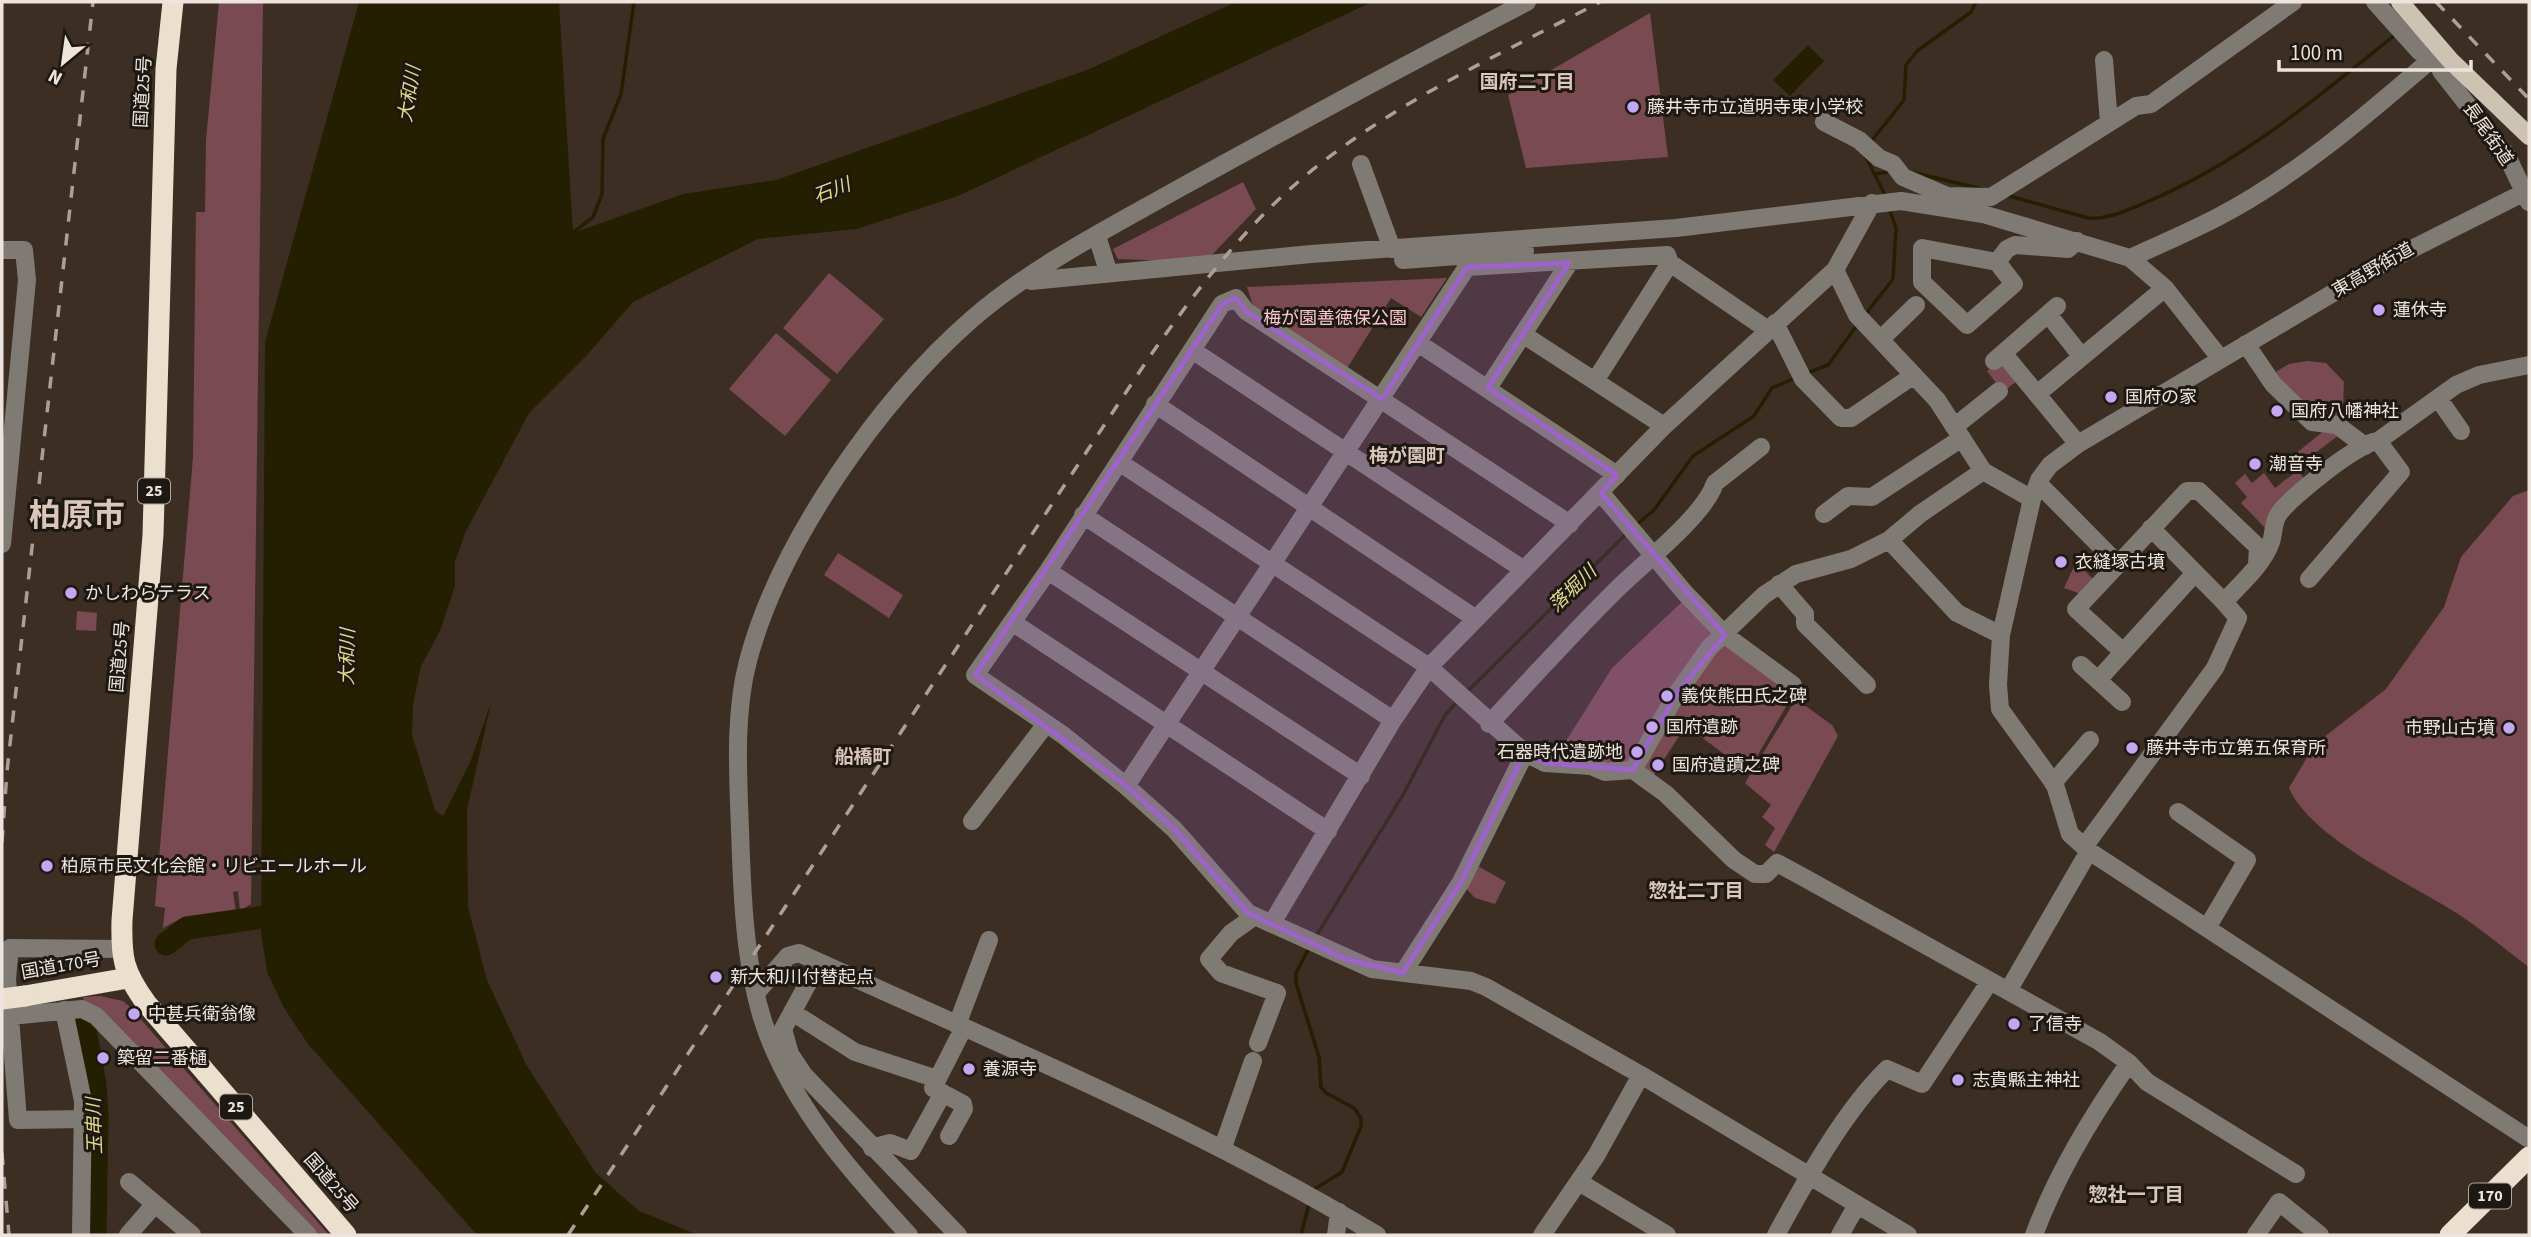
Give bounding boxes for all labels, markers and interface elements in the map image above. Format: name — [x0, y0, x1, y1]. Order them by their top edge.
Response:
north arrow — [28, 28, 98, 98]
scale bar — [2279, 28, 2472, 72]
text: 100 m — [2290, 38, 2343, 68]
street label: 国道25号 — [129, 55, 157, 129]
text: N — [43, 62, 68, 91]
water label: 大和川 — [392, 62, 428, 124]
district label: 国府二丁目 — [1479, 69, 1575, 96]
place label: 藤井寺市立道明寺東小学校 — [1647, 95, 1863, 120]
street label: 長尾街道 — [2457, 97, 2519, 171]
marker: 藤井寺市立道明寺東小学校 — [1625, 99, 1641, 115]
water label: 石川 — [809, 171, 856, 210]
street label: 東高野街道 — [2328, 237, 2418, 303]
place label: 蓮休寺 — [2393, 298, 2447, 323]
marker: 蓮休寺 — [2371, 302, 2387, 318]
park label: 梅が園善徳保公園 — [1263, 306, 1407, 331]
place label: 国府の家 — [2125, 385, 2197, 410]
marker: 国府の家 — [2103, 389, 2119, 405]
place label: 国府八幡神社 — [2291, 399, 2399, 424]
marker: 国府八幡神社 — [2269, 403, 2285, 419]
district label: 梅が園町 — [1369, 443, 1445, 470]
place label: 潮音寺 — [2269, 452, 2323, 477]
marker: 潮音寺 — [2247, 456, 2263, 472]
road number: 25 — [138, 478, 170, 504]
district label: 柏原市 — [29, 493, 125, 539]
place label: 衣縫塚古墳 — [2075, 550, 2165, 575]
marker: 衣縫塚古墳 — [2053, 554, 2069, 570]
water label: 落堀川 — [1543, 558, 1604, 619]
place label: かしわらテラス — [85, 581, 211, 606]
marker: かしわらテラス — [63, 585, 79, 601]
street label: 国道25号 — [104, 620, 136, 694]
water label: 大和川 — [334, 626, 362, 686]
place label: 義侠熊田氏之碑 — [1681, 684, 1807, 709]
marker: 義侠熊田氏之碑 — [1659, 688, 1675, 704]
place label: 国府遺跡 — [1666, 715, 1738, 740]
place label: 市野山古墳 — [2405, 716, 2495, 741]
marker: 国府遺跡 — [1644, 719, 1660, 735]
marker: 市野山古墳 — [2501, 720, 2517, 736]
place label: 藤井寺市立第五保育所 — [2146, 736, 2326, 761]
place label: 石器時代遺跡地 — [1497, 740, 1623, 765]
marker: 藤井寺市立第五保育所 — [2124, 740, 2140, 756]
district label: 船橋町 — [834, 744, 892, 771]
marker: 石器時代遺跡地 — [1629, 744, 1645, 760]
place label: 国府遺蹟之碑 — [1672, 753, 1780, 778]
marker: 国府遺蹟之碑 — [1650, 757, 1666, 773]
place label: 柏原市民文化会館・リビエールホール — [61, 854, 367, 879]
marker: 柏原市民文化会館・リビエールホール — [39, 858, 55, 874]
district label: 惣社二丁目 — [1648, 878, 1744, 905]
street label: 国道170号 — [19, 947, 103, 985]
place label: 新大和川付替起点 — [730, 965, 874, 990]
marker: 新大和川付替起点 — [708, 969, 724, 985]
place label: 中甚兵衛翁像 — [148, 1002, 256, 1027]
marker: 中甚兵衛翁像 — [126, 1006, 142, 1022]
place label: 了信寺 — [2028, 1012, 2082, 1037]
marker: 了信寺 — [2006, 1016, 2022, 1032]
place label: 築留二番樋 — [117, 1046, 207, 1071]
marker: 築留二番樋 — [95, 1050, 111, 1066]
place label: 養源寺 — [983, 1057, 1037, 1082]
marker: 養源寺 — [961, 1061, 977, 1077]
place label: 志貴縣主神社 — [1972, 1068, 2080, 1093]
marker: 志貴縣主神社 — [1950, 1072, 1966, 1088]
road number: 25 — [220, 1094, 252, 1120]
water label: 玉串川 — [80, 1095, 109, 1155]
street label: 国道25号 — [298, 1148, 364, 1218]
district label: 惣社一丁目 — [2088, 1182, 2184, 1209]
road number: 170 — [2469, 1184, 2511, 1208]

